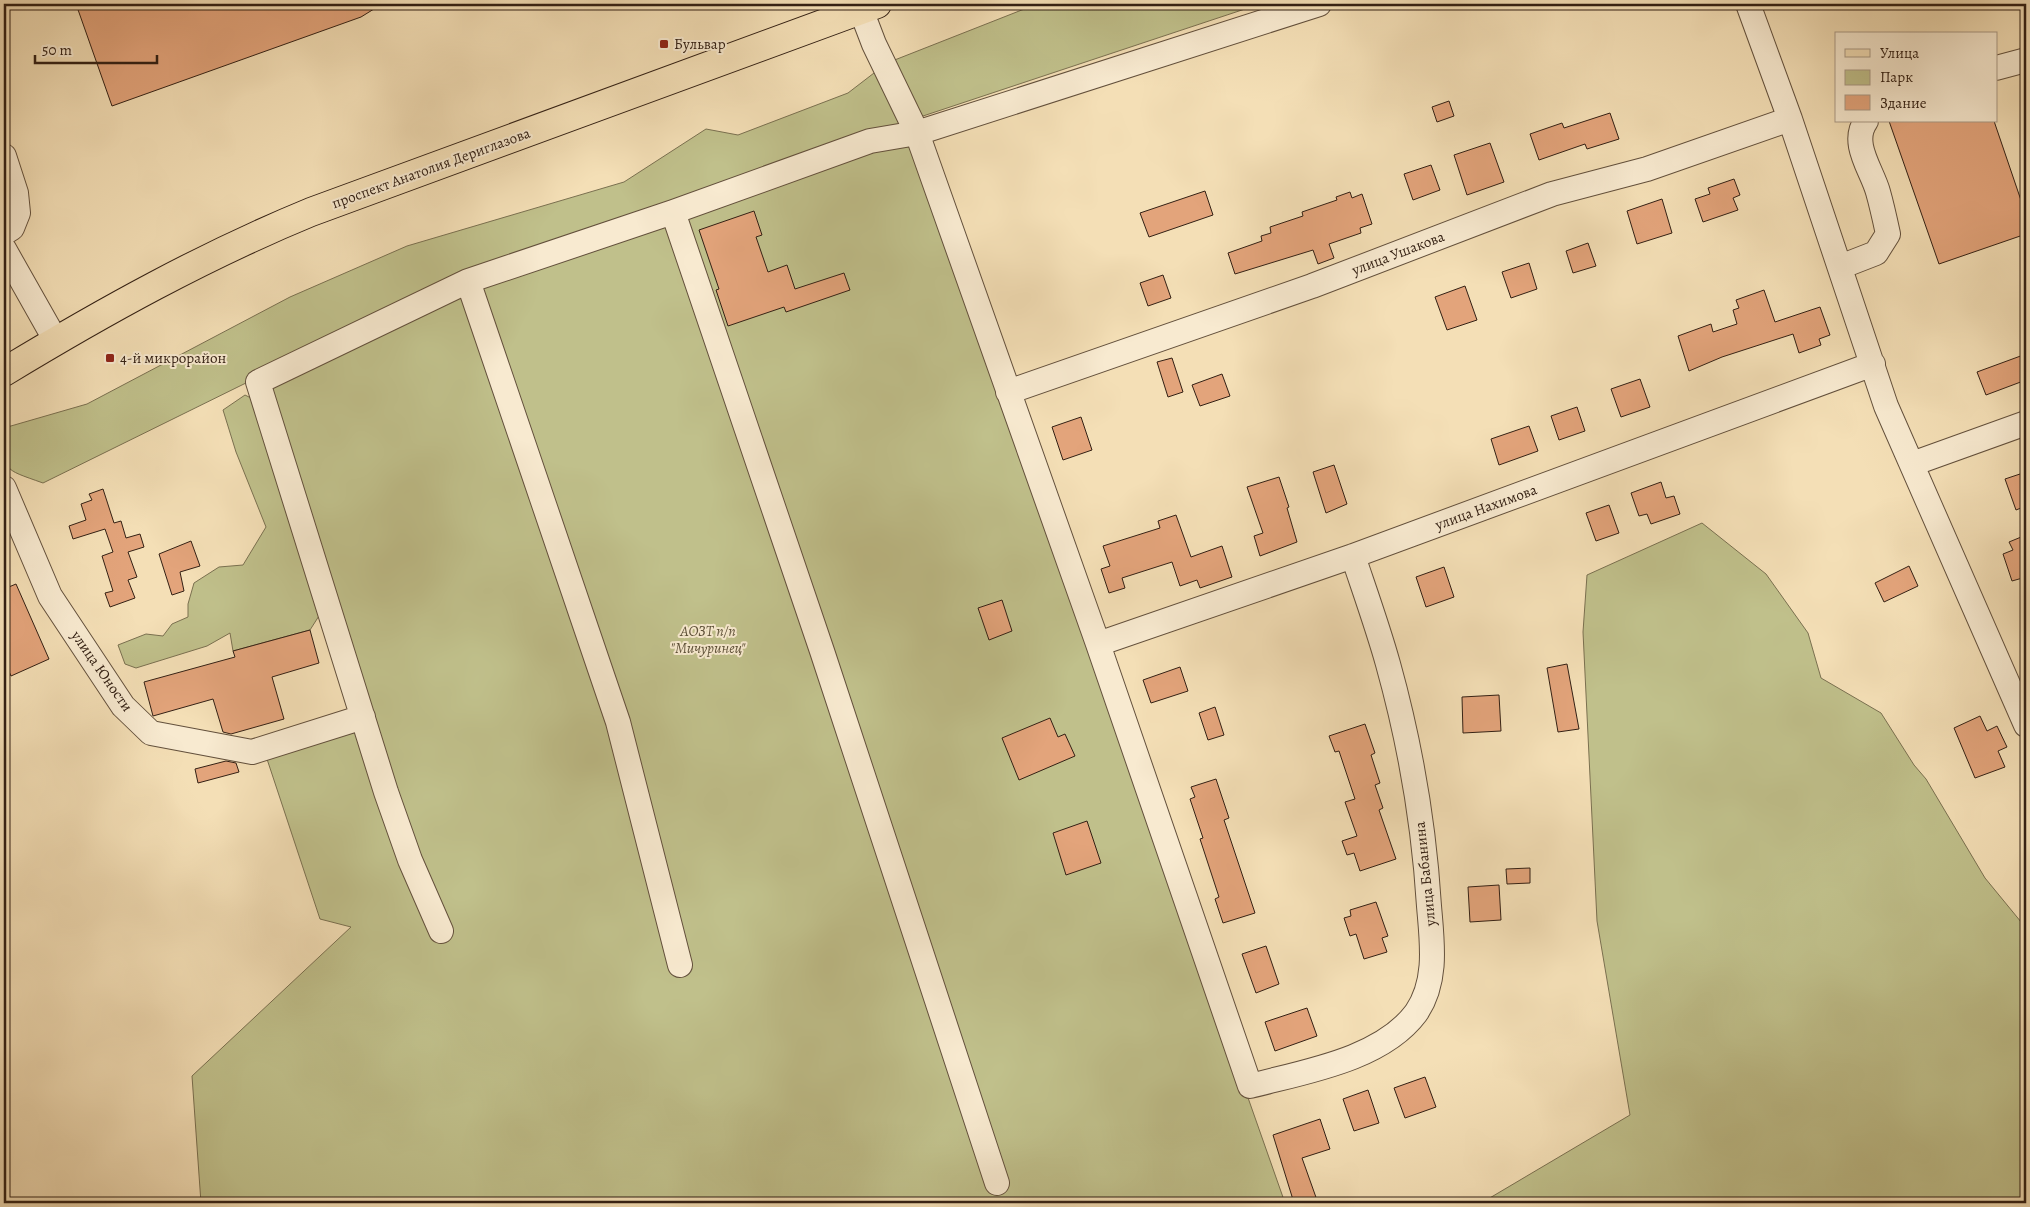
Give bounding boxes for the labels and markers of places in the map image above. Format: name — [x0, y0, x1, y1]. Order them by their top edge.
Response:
place label: Бульвар — [674, 34, 726, 54]
marker: Бульвар — [658, 38, 670, 50]
place label: 4-й микрорайон — [120, 348, 227, 368]
marker: 4-й микрорайон — [104, 352, 116, 364]

